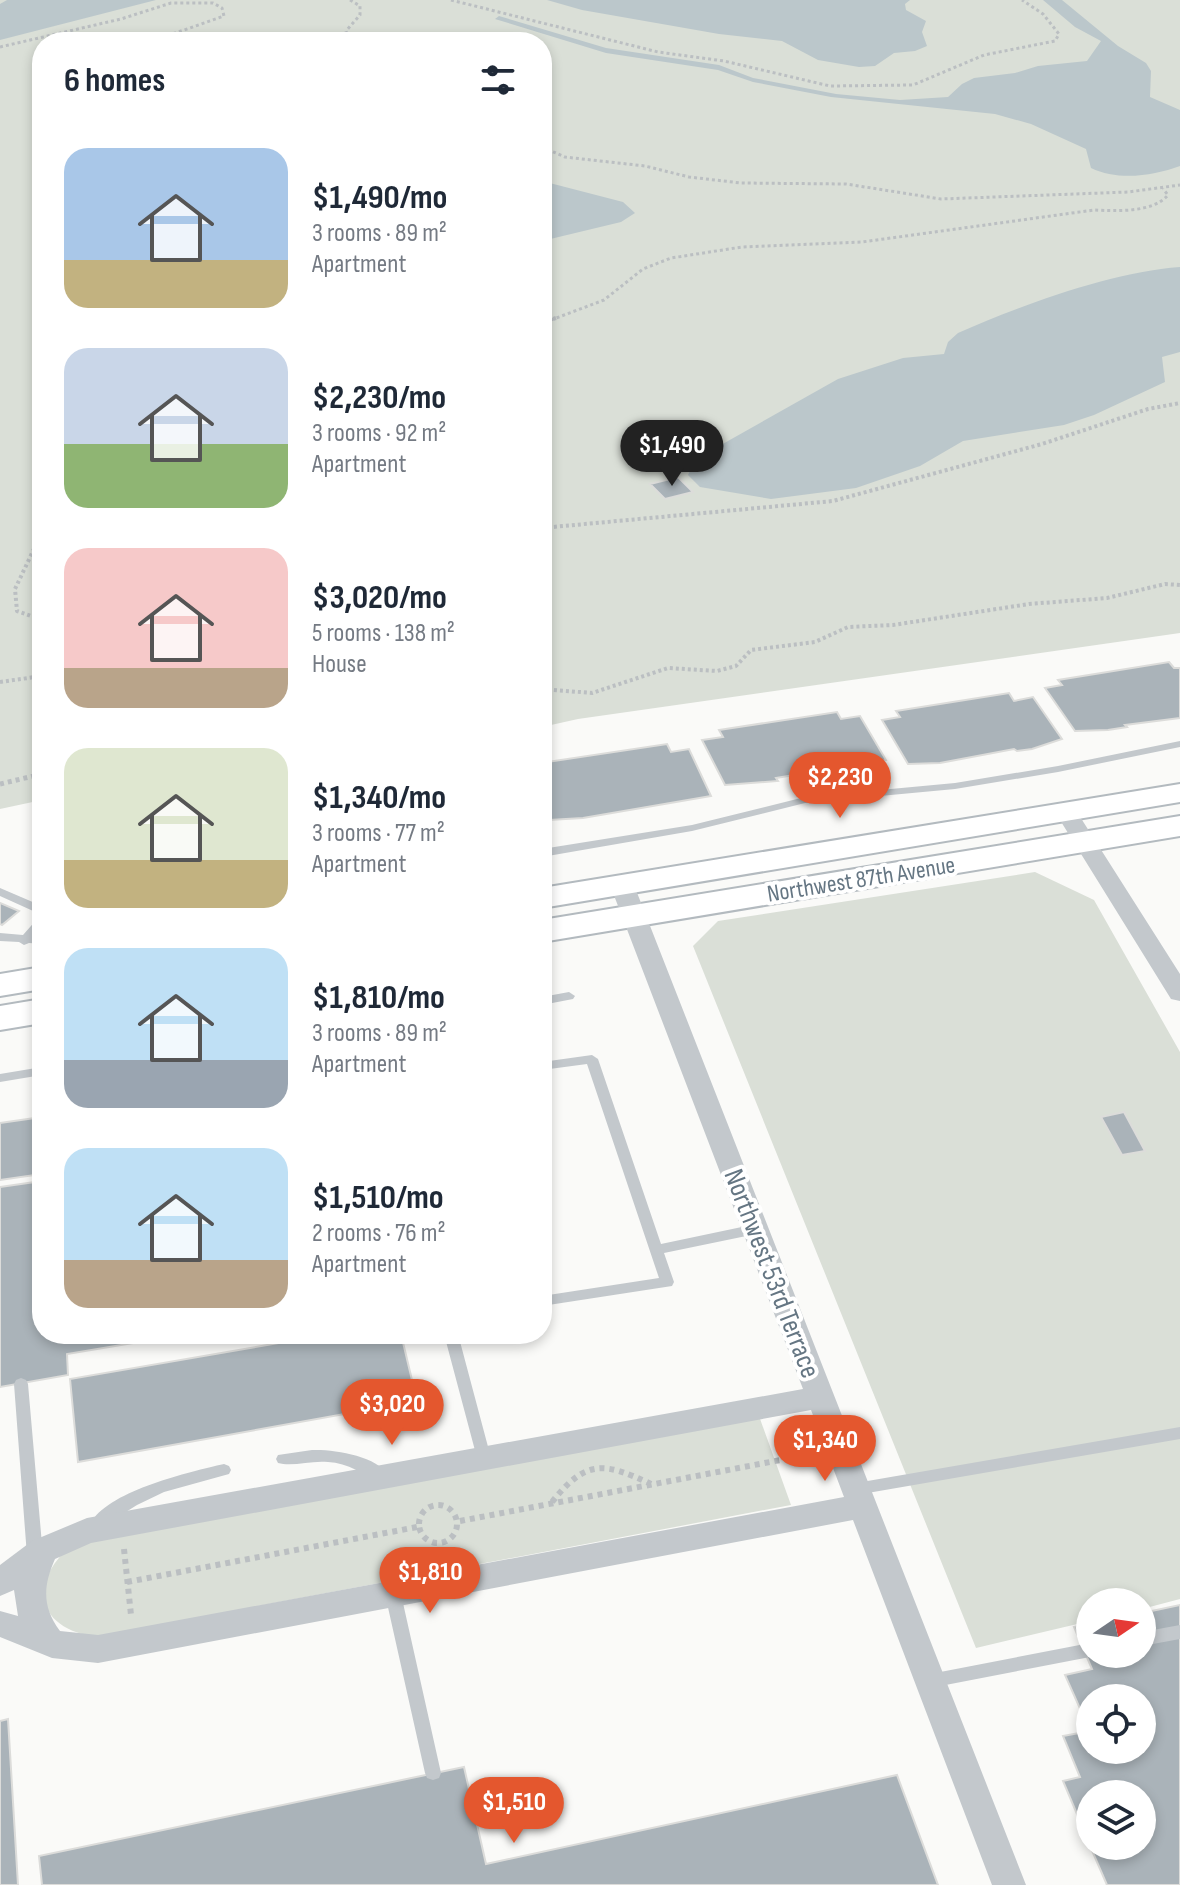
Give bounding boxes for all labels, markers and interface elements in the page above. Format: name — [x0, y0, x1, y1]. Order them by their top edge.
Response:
icon: filters — [476, 58, 520, 102]
text: 6 homes — [64, 60, 165, 101]
text: $1,490/mo — [312, 177, 447, 218]
icon: home — [128, 180, 224, 276]
text: 3 rooms · 89 m² — [312, 218, 447, 249]
text: Apartment — [312, 249, 406, 280]
text: $2,230/mo — [312, 377, 446, 418]
icon: home — [128, 380, 224, 476]
text: 3 rooms · 92 m² — [312, 418, 446, 449]
pin: $1,490 — [607, 420, 737, 488]
text: $1,490 — [638, 430, 706, 461]
text: Apartment — [312, 449, 406, 480]
text: $3,020/mo — [312, 577, 447, 618]
icon: home — [128, 580, 224, 676]
text: 5 rooms · 138 m² — [312, 618, 455, 649]
text: House — [312, 649, 367, 680]
pin: $2,230 — [775, 752, 905, 820]
text: $2,230 — [807, 762, 873, 793]
text: $1,340/mo — [312, 777, 446, 818]
icon: home — [128, 780, 224, 876]
text: 3 rooms · 77 m² — [312, 818, 445, 849]
text: Apartment — [312, 849, 406, 880]
street label: Northwest 87th Avenue — [765, 850, 957, 909]
text: $1,810/mo — [312, 977, 445, 1018]
icon: home — [128, 980, 224, 1076]
text: 3 rooms · 89 m² — [312, 1018, 447, 1049]
text: Apartment — [312, 1049, 406, 1080]
street label: Northwest 53rd Terrace — [717, 1165, 827, 1383]
text: $1,510/mo — [312, 1177, 444, 1218]
icon: home — [128, 1180, 224, 1276]
text: 2 rooms · 76 m² — [312, 1218, 446, 1249]
text: Apartment — [312, 1249, 406, 1280]
pin: $3,020 — [327, 1379, 457, 1447]
text: $3,020 — [359, 1389, 425, 1420]
pin: $1,340 — [760, 1415, 890, 1483]
text: $1,340 — [792, 1425, 858, 1456]
pin: $1,810 — [365, 1547, 495, 1615]
text: $1,810 — [397, 1557, 463, 1588]
north arrow — [1076, 1588, 1156, 1668]
map controls — [1076, 1588, 1156, 1860]
button: locate — [1076, 1684, 1156, 1764]
pin: $1,510 — [449, 1777, 579, 1845]
button: layers — [1076, 1780, 1156, 1860]
text: $1,510 — [482, 1787, 546, 1818]

